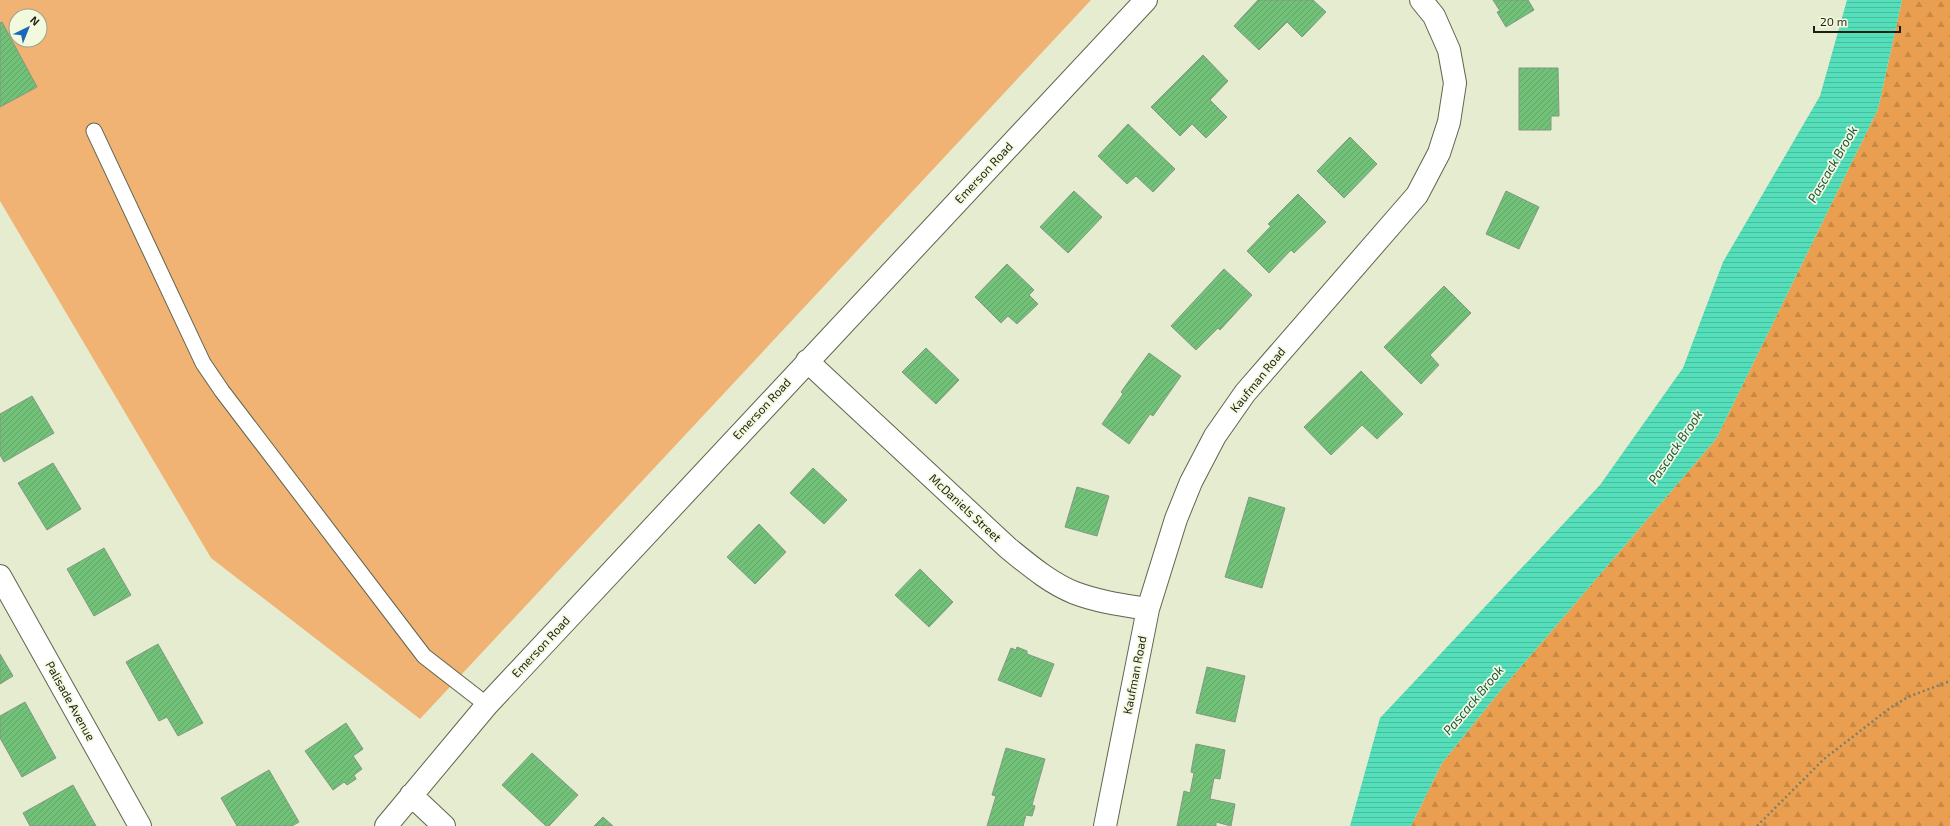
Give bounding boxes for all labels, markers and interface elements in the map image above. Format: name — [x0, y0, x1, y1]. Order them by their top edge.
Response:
north arrow — [8, 8, 48, 48]
scale bar — [1814, 8, 1900, 34]
text: N — [28, 13, 43, 28]
text: 20 m — [1820, 14, 1847, 28]
water label: Pascack Brook — [1804, 123, 1860, 205]
street label: Emerson Road — [951, 139, 1015, 206]
street label: Kaufman Road — [1227, 344, 1288, 415]
street label: Emerson Road — [729, 375, 793, 442]
water label: Pascack Brook — [1644, 407, 1706, 487]
street label: McDaniels Street — [927, 470, 1005, 544]
street label: Emerson Road — [508, 613, 572, 680]
street label: Kaufman Road — [1120, 634, 1148, 715]
street label: Palisade Avenue — [43, 658, 99, 743]
water label: Pascack Brook — [1439, 662, 1507, 738]

